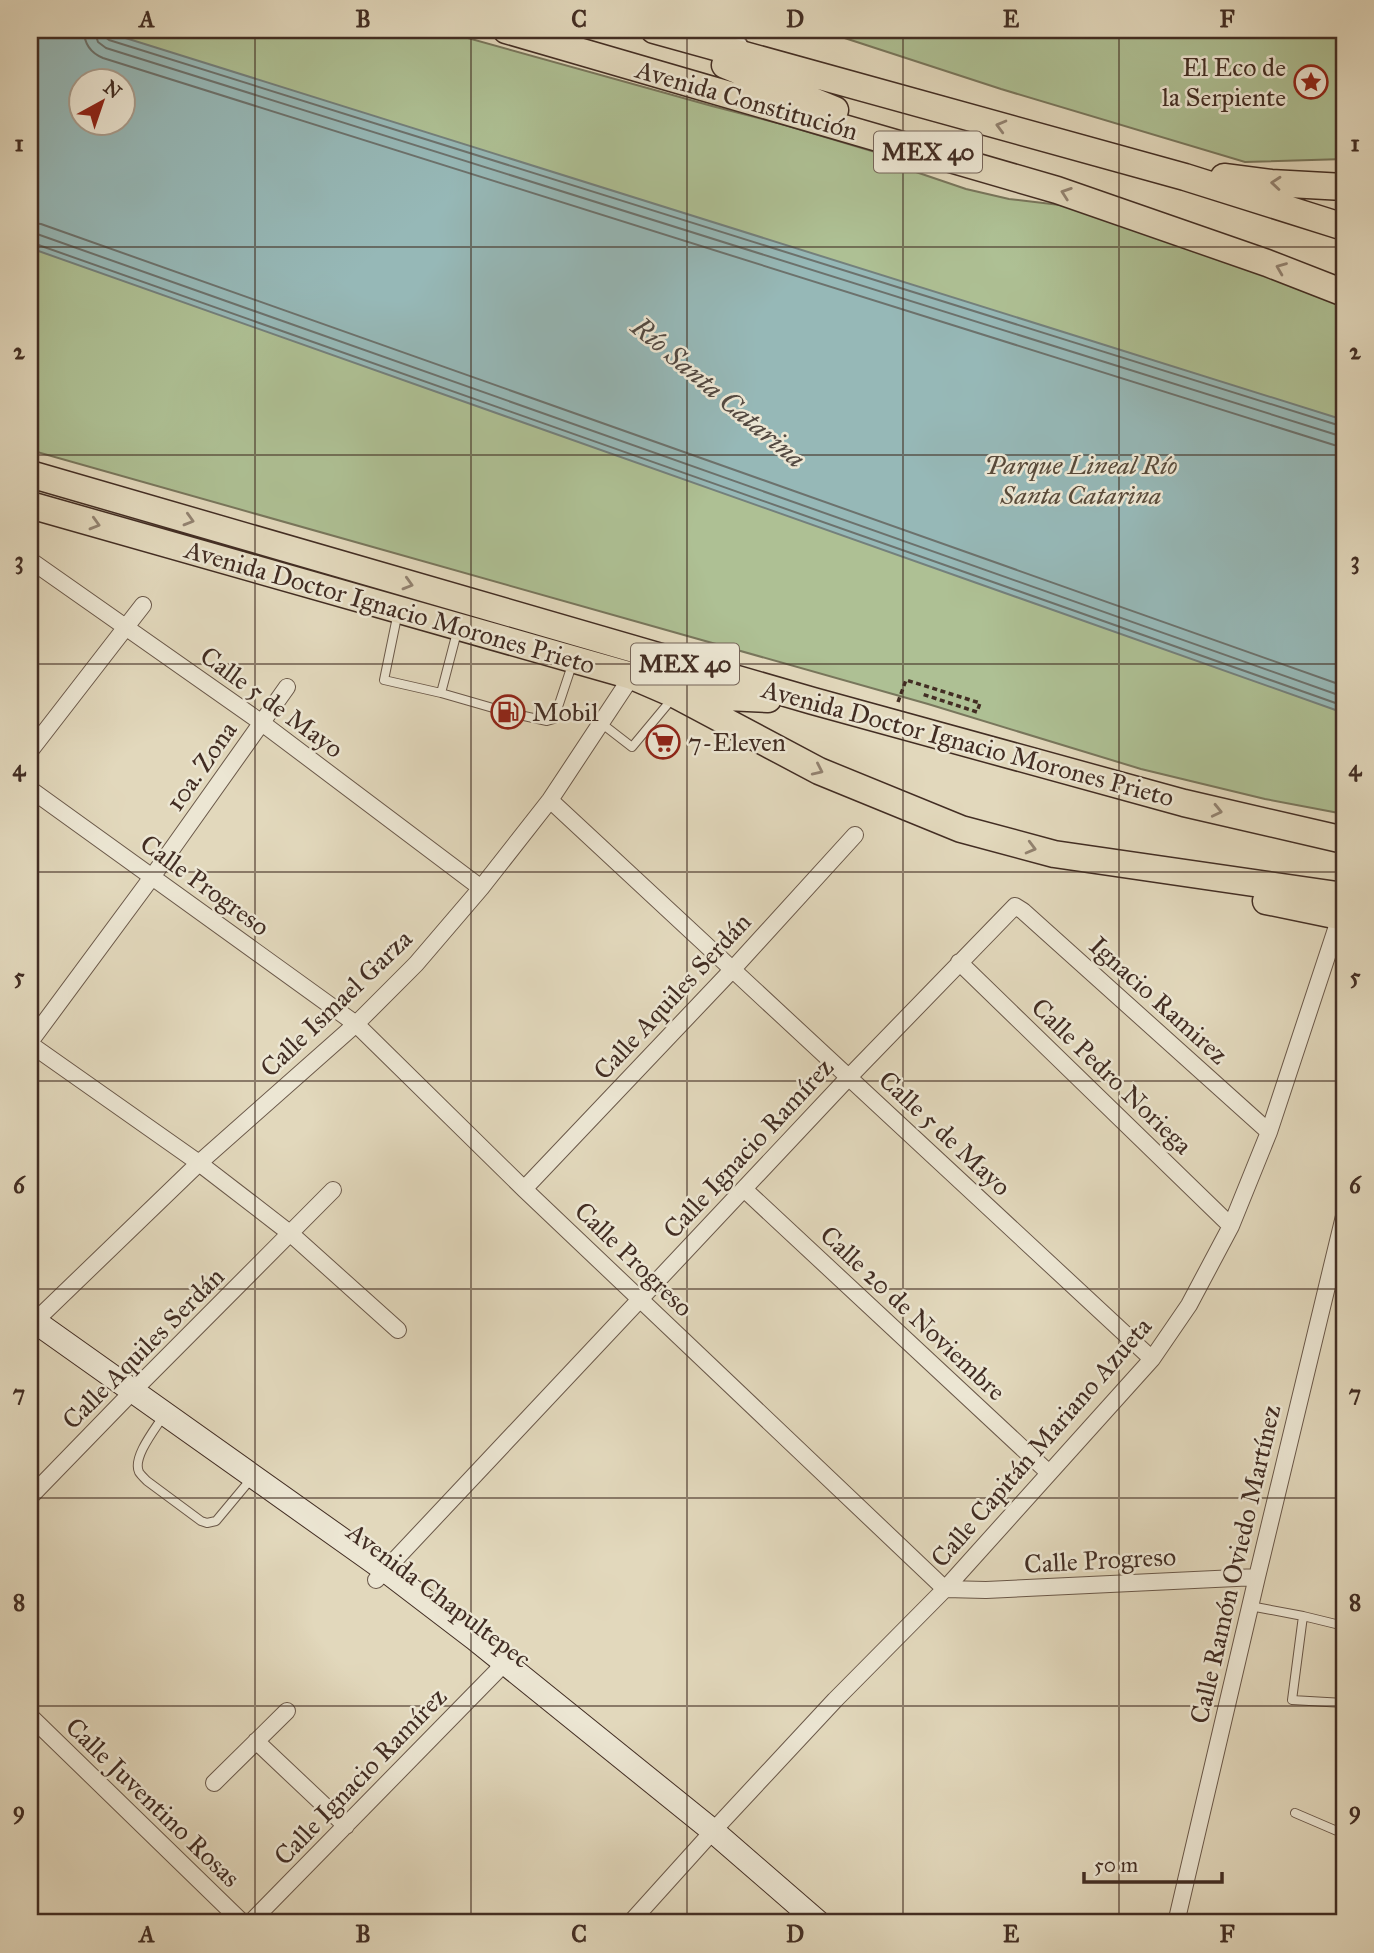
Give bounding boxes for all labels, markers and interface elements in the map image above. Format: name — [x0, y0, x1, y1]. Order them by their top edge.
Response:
text: A — [137, 5, 155, 33]
text: B — [355, 5, 371, 33]
text: C — [571, 5, 587, 33]
text: D — [786, 5, 804, 33]
text: E — [1003, 5, 1020, 33]
text: F — [1219, 5, 1235, 33]
place label: El Eco de la Serpiente — [1162, 51, 1286, 113]
street label: Avenida Constitución — [631, 53, 862, 147]
place icon: El Eco de la Serpiente — [1292, 63, 1330, 101]
north arrow — [66, 66, 136, 136]
text: N — [99, 75, 126, 103]
one-way arrow — [995, 120, 1007, 134]
text: 1 — [14, 129, 24, 157]
text: 1 — [1350, 129, 1360, 157]
road number: MEX 40 — [874, 132, 982, 172]
one-way arrow — [1270, 176, 1281, 191]
one-way arrow — [1061, 187, 1073, 201]
one-way arrow — [1275, 263, 1287, 277]
water label: Río Santa Catarina — [624, 309, 813, 476]
text: 2 — [13, 337, 25, 365]
text: 2 — [1349, 337, 1361, 365]
park label: Parque Lineal Río Santa Catarina — [985, 449, 1178, 511]
one-way arrow — [183, 512, 195, 527]
one-way arrow — [89, 515, 101, 530]
street label: Avenida Doctor Ignacio Morones Prieto — [180, 533, 599, 681]
text: 3 — [14, 546, 24, 575]
text: 3 — [1350, 546, 1360, 575]
one-way arrow — [402, 575, 414, 590]
street label: Calle 5 de Mayo — [194, 639, 350, 765]
road number: MEX 40 — [631, 644, 739, 684]
street label: Avenida Doctor Ignacio Morones Prieto — [758, 672, 1177, 813]
fuel station icon: Mobil — [489, 693, 527, 731]
place label: Mobil — [532, 696, 599, 728]
street label: 10a. Zona — [159, 715, 243, 817]
supermarket icon: 7-Eleven — [644, 723, 682, 761]
place label: 7-Eleven — [688, 726, 786, 758]
text: 4 — [13, 754, 27, 782]
text: 4 — [1349, 754, 1363, 782]
one-way arrow — [811, 762, 823, 776]
one-way arrow — [1210, 803, 1222, 817]
street label: Calle Progreso — [134, 827, 276, 943]
one-way arrow — [1025, 840, 1037, 854]
street label: Calle Aquiles Serdán — [587, 906, 757, 1086]
street label: Calle Ismael Garza — [253, 923, 419, 1083]
street label: Ignacio Ramirez — [1083, 929, 1235, 1071]
text: 5 — [14, 962, 25, 990]
text: 5 — [1350, 962, 1361, 990]
street label: Calle Pedro Noriega — [1025, 991, 1199, 1161]
street label: Calle Ignacio Ramírez — [656, 1051, 840, 1245]
street label: Calle 5 de Mayo — [872, 1064, 1018, 1202]
text: 6 — [13, 1171, 26, 1199]
text: 6 — [1349, 1171, 1362, 1199]
street label: Calle Progreso — [568, 1195, 700, 1323]
street label: Calle 20 de Noviembre — [814, 1219, 1012, 1407]
street label: Calle Aquiles Serdán — [55, 1260, 231, 1436]
street label: Calle Capitán Mariano Azueta — [924, 1310, 1158, 1574]
text: 7 — [13, 1379, 25, 1407]
text: 7 — [1349, 1379, 1361, 1407]
street label: Calle Ramón Oviedo Martínez — [1183, 1402, 1287, 1726]
street label: Avenida Chapultepec — [340, 1515, 537, 1675]
street label: Calle Progreso — [1023, 1540, 1177, 1580]
text: 8 — [13, 1588, 25, 1616]
text: 8 — [1349, 1588, 1361, 1616]
street label: Calle Ignacio Ramírez — [267, 1680, 453, 1872]
street label: Calle Juventino Rosas — [59, 1710, 247, 1894]
text: 9 — [13, 1796, 25, 1825]
text: 9 — [1349, 1796, 1361, 1825]
scale bar — [1084, 1841, 1222, 1885]
text: 50 m — [1094, 1852, 1139, 1878]
text: A — [137, 1920, 155, 1948]
text: B — [355, 1920, 371, 1948]
text: C — [571, 1920, 587, 1948]
text: D — [786, 1920, 804, 1948]
text: E — [1003, 1920, 1020, 1948]
text: F — [1219, 1920, 1235, 1948]

